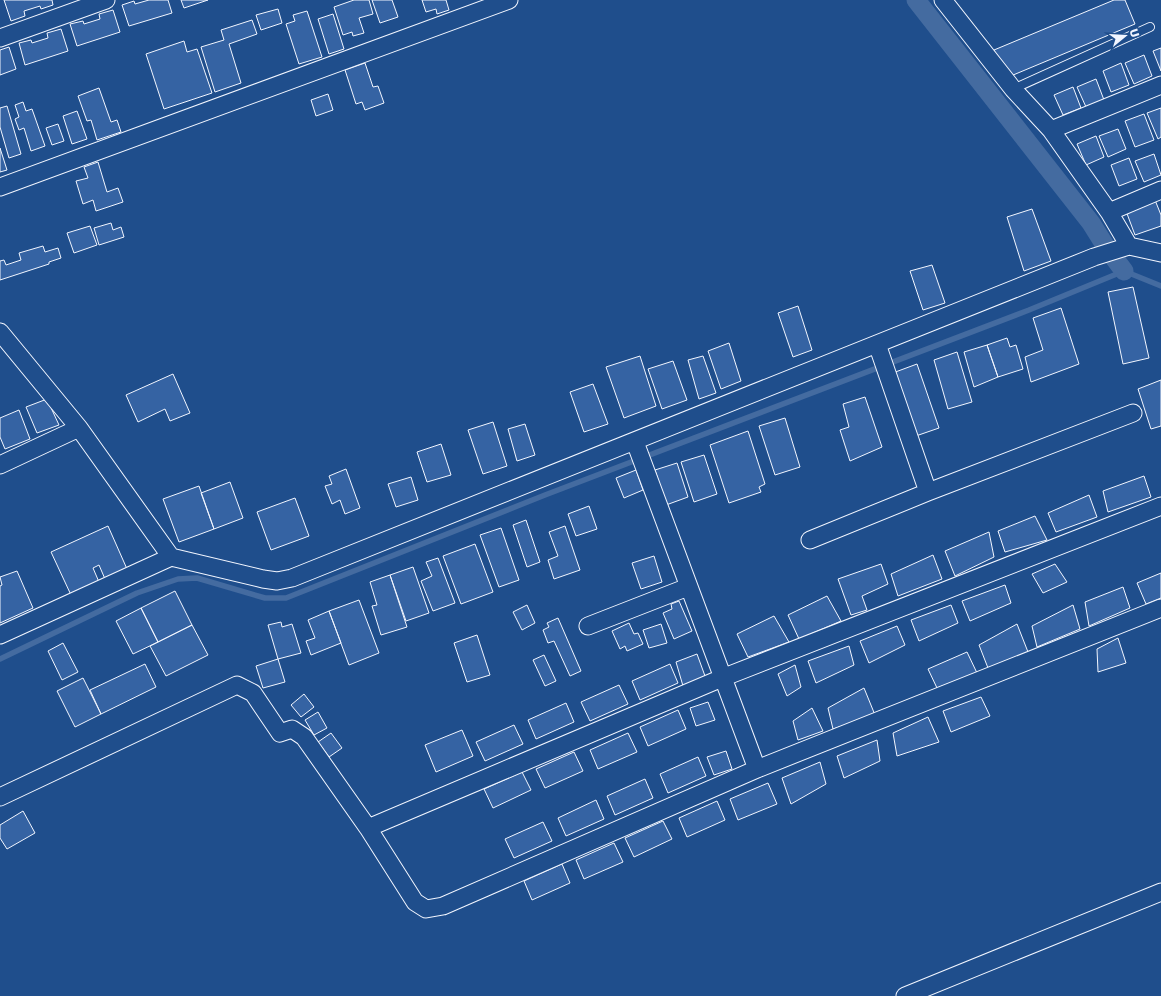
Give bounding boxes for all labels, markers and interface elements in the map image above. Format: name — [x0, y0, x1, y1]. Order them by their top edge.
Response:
north arrow — [1105, 16, 1145, 56]
text: U — [1126, 27, 1142, 39]

